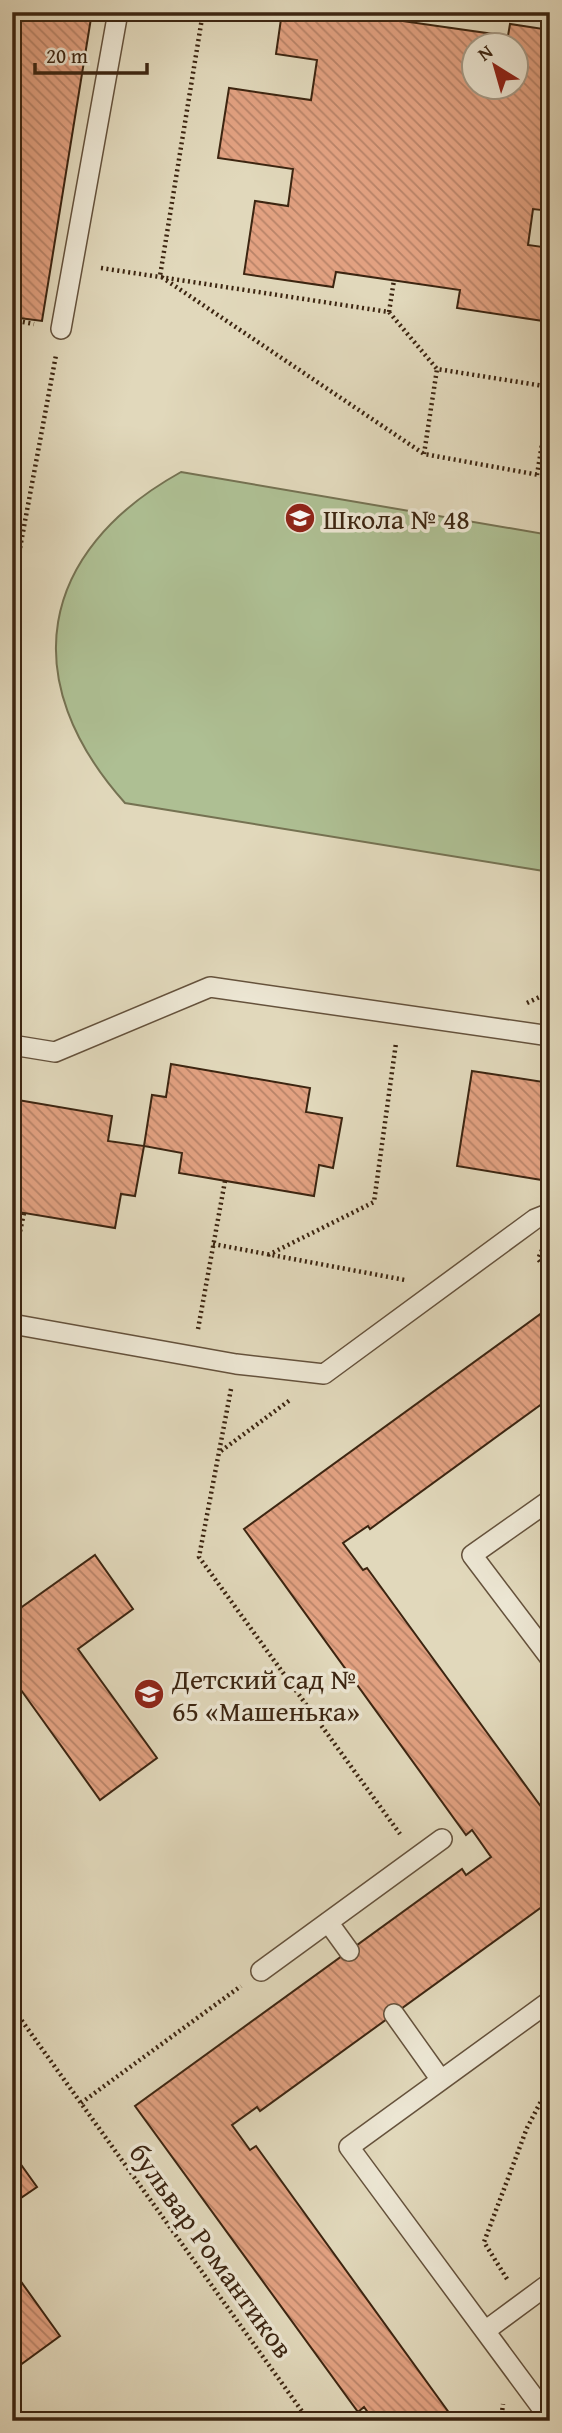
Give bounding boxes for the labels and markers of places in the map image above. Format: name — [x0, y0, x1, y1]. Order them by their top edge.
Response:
place label: Школа № 48 — [323, 498, 470, 539]
school or university icon: Школа № 48 — [283, 501, 317, 535]
place label: Детский сад № 65 «Машенька» — [171, 1658, 360, 1731]
school or university icon: Детский сад № 65 «Машенька» — [132, 1677, 166, 1711]

